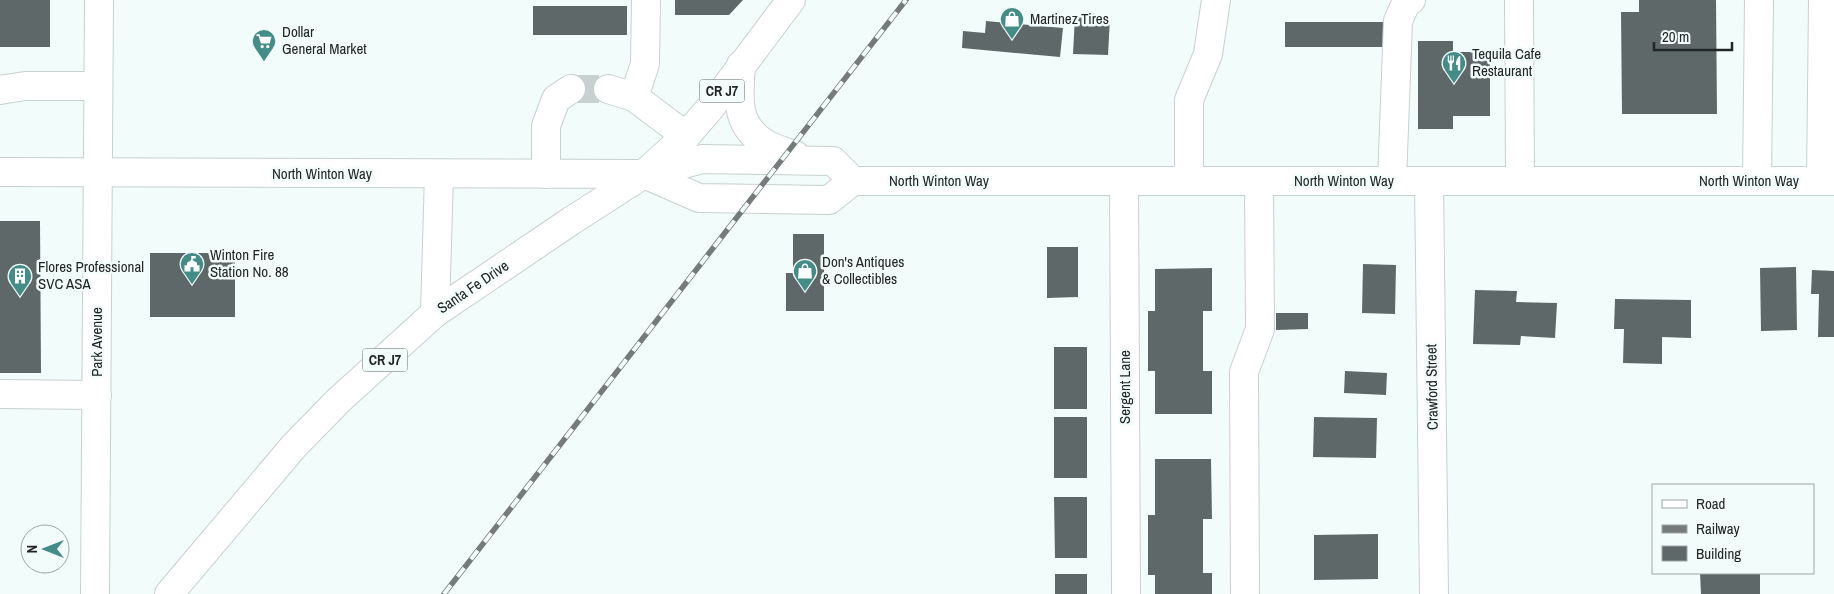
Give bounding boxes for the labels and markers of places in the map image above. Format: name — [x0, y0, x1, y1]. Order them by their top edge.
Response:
shop icon: Martinez Tires — [999, 6, 1025, 40]
place label: Martinez Tires — [1030, 8, 1109, 29]
place label: Dollar General Market — [282, 21, 367, 59]
supermarket icon: Dollar General Market — [251, 28, 277, 62]
place label: Tequila Cafe Restaurant — [1472, 43, 1541, 81]
restaurant icon: Tequila Cafe Restaurant — [1441, 50, 1467, 84]
place label: Winton Fire Station No. 88 — [210, 244, 289, 282]
public building icon: Winton Fire Station No. 88 — [179, 251, 205, 285]
place label: Don's Antiques & Collectibles — [822, 251, 904, 289]
place label: Flores Professional SVC ASA — [38, 256, 144, 294]
shop icon: Don's Antiques & Collectibles — [792, 258, 818, 292]
building icon: Flores Professional SVC ASA — [7, 263, 33, 297]

